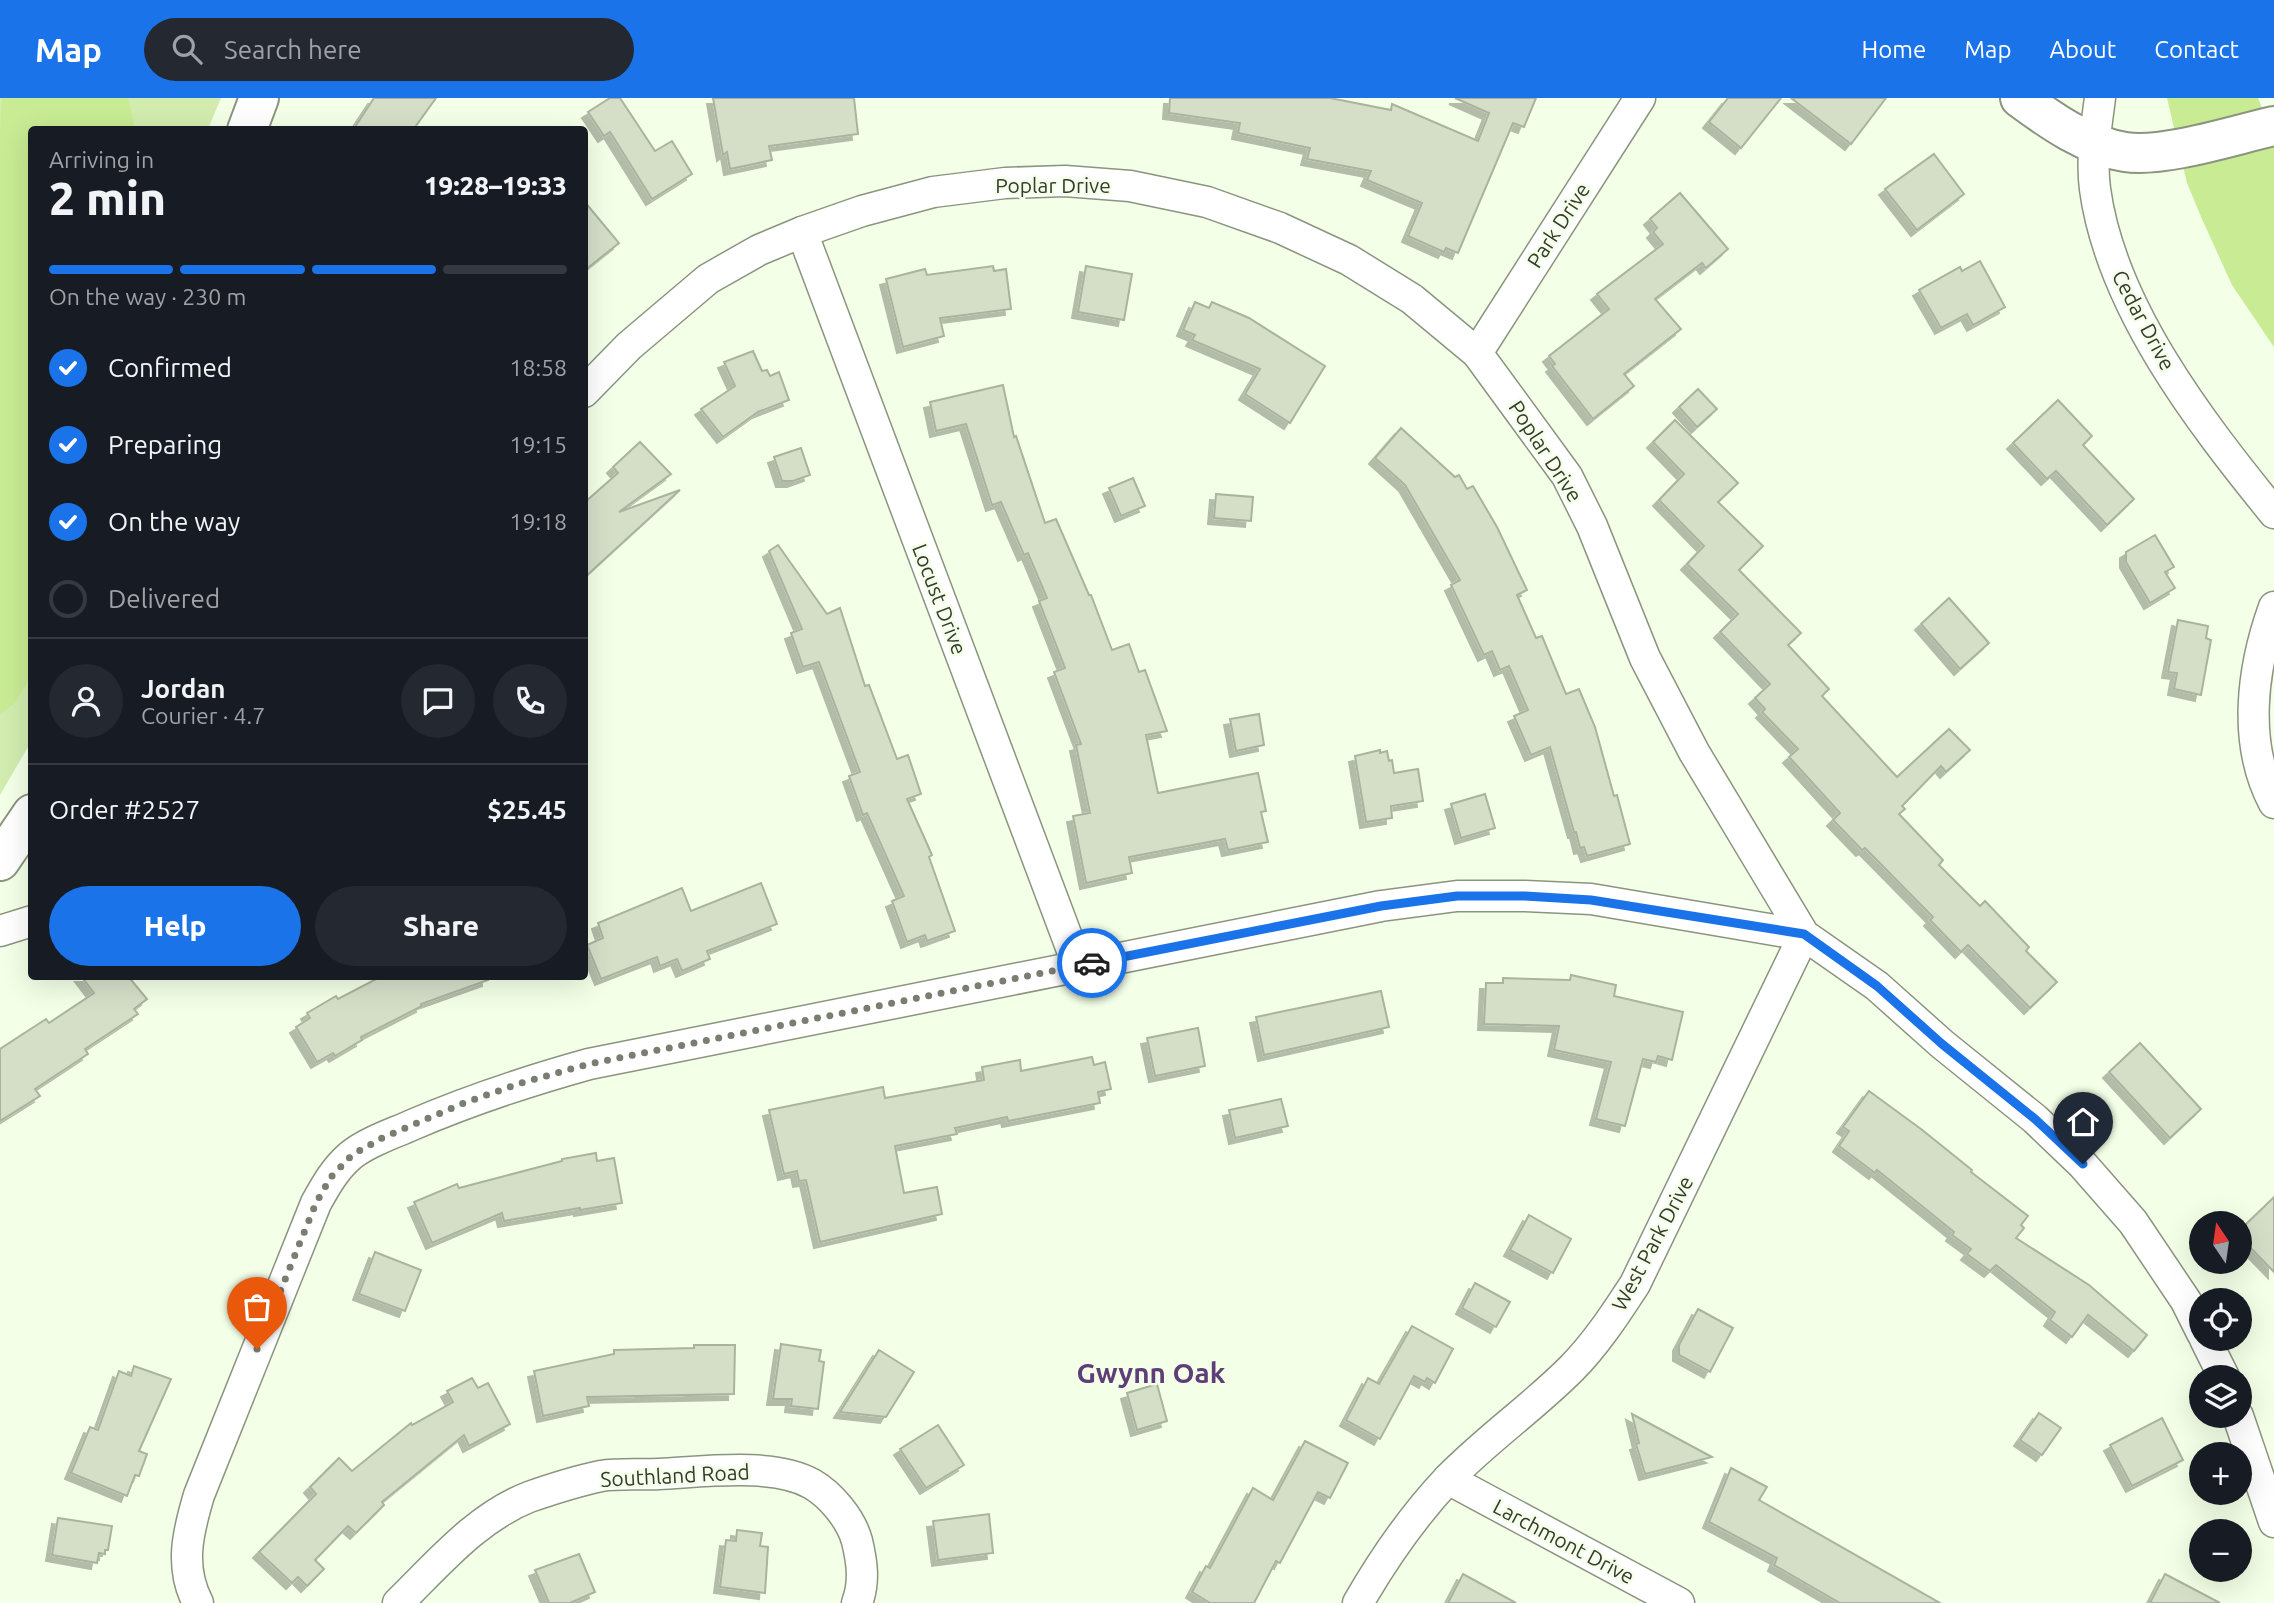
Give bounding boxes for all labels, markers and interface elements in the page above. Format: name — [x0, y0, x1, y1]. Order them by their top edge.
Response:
search box — [144, 18, 634, 81]
icon: search — [168, 30, 206, 68]
text: Map — [35, 31, 102, 68]
text: Search here — [224, 35, 362, 64]
text: Home — [1861, 36, 1926, 63]
text: Map — [1964, 36, 2011, 63]
text: About — [2049, 36, 2116, 63]
text: Contact — [2154, 36, 2239, 63]
text: Arriving in — [49, 147, 154, 172]
text: 19:28–19:33 — [424, 171, 567, 200]
text: 2 min — [49, 172, 166, 224]
street label: Poplar Drive — [995, 173, 1111, 197]
street label: Park Drive — [1522, 178, 1594, 272]
street label: Cedar Drive — [2108, 266, 2180, 374]
text: On the way · 230 m — [49, 284, 246, 309]
icon: check — [49, 349, 87, 387]
text: Confirmed — [108, 353, 232, 382]
text: 18:58 — [509, 355, 567, 380]
street label: Poplar Drive — [1504, 396, 1588, 506]
icon: check — [49, 426, 87, 464]
text: Preparing — [108, 430, 222, 459]
text: 19:15 — [509, 432, 567, 457]
icon: check — [49, 503, 87, 541]
text: On the way — [108, 507, 240, 536]
text: 19:18 — [509, 509, 567, 534]
street label: Locust Drive — [908, 540, 972, 658]
text: Delivered — [108, 584, 220, 613]
button: person — [49, 664, 123, 738]
button: chat — [401, 664, 475, 738]
button: phone — [493, 664, 567, 738]
text: Jordan — [141, 674, 226, 703]
text: Courier · 4.7 — [141, 703, 265, 728]
text: Order #2527 — [49, 795, 200, 824]
text: $25.45 — [487, 795, 567, 824]
button: Help — [49, 886, 301, 966]
button: Share — [315, 886, 567, 966]
courier — [1057, 928, 1127, 998]
icon: car — [1073, 944, 1111, 982]
pin — [2053, 1092, 2113, 1164]
icon: home — [2064, 1103, 2102, 1141]
street label: West Park Drive — [1606, 1172, 1698, 1314]
north arrow — [2189, 1211, 2252, 1274]
map controls — [2189, 1211, 2252, 1582]
pin — [227, 1277, 287, 1349]
icon: bag — [238, 1288, 276, 1326]
button: locate — [2189, 1288, 2252, 1351]
district label: Gwynn Oak — [1076, 1357, 1226, 1388]
button: layers — [2189, 1365, 2252, 1428]
button: + — [2189, 1442, 2252, 1505]
street label: Southland Road — [600, 1459, 750, 1491]
street label: Larchmont Drive — [1489, 1494, 1639, 1588]
button: − — [2189, 1519, 2252, 1582]

